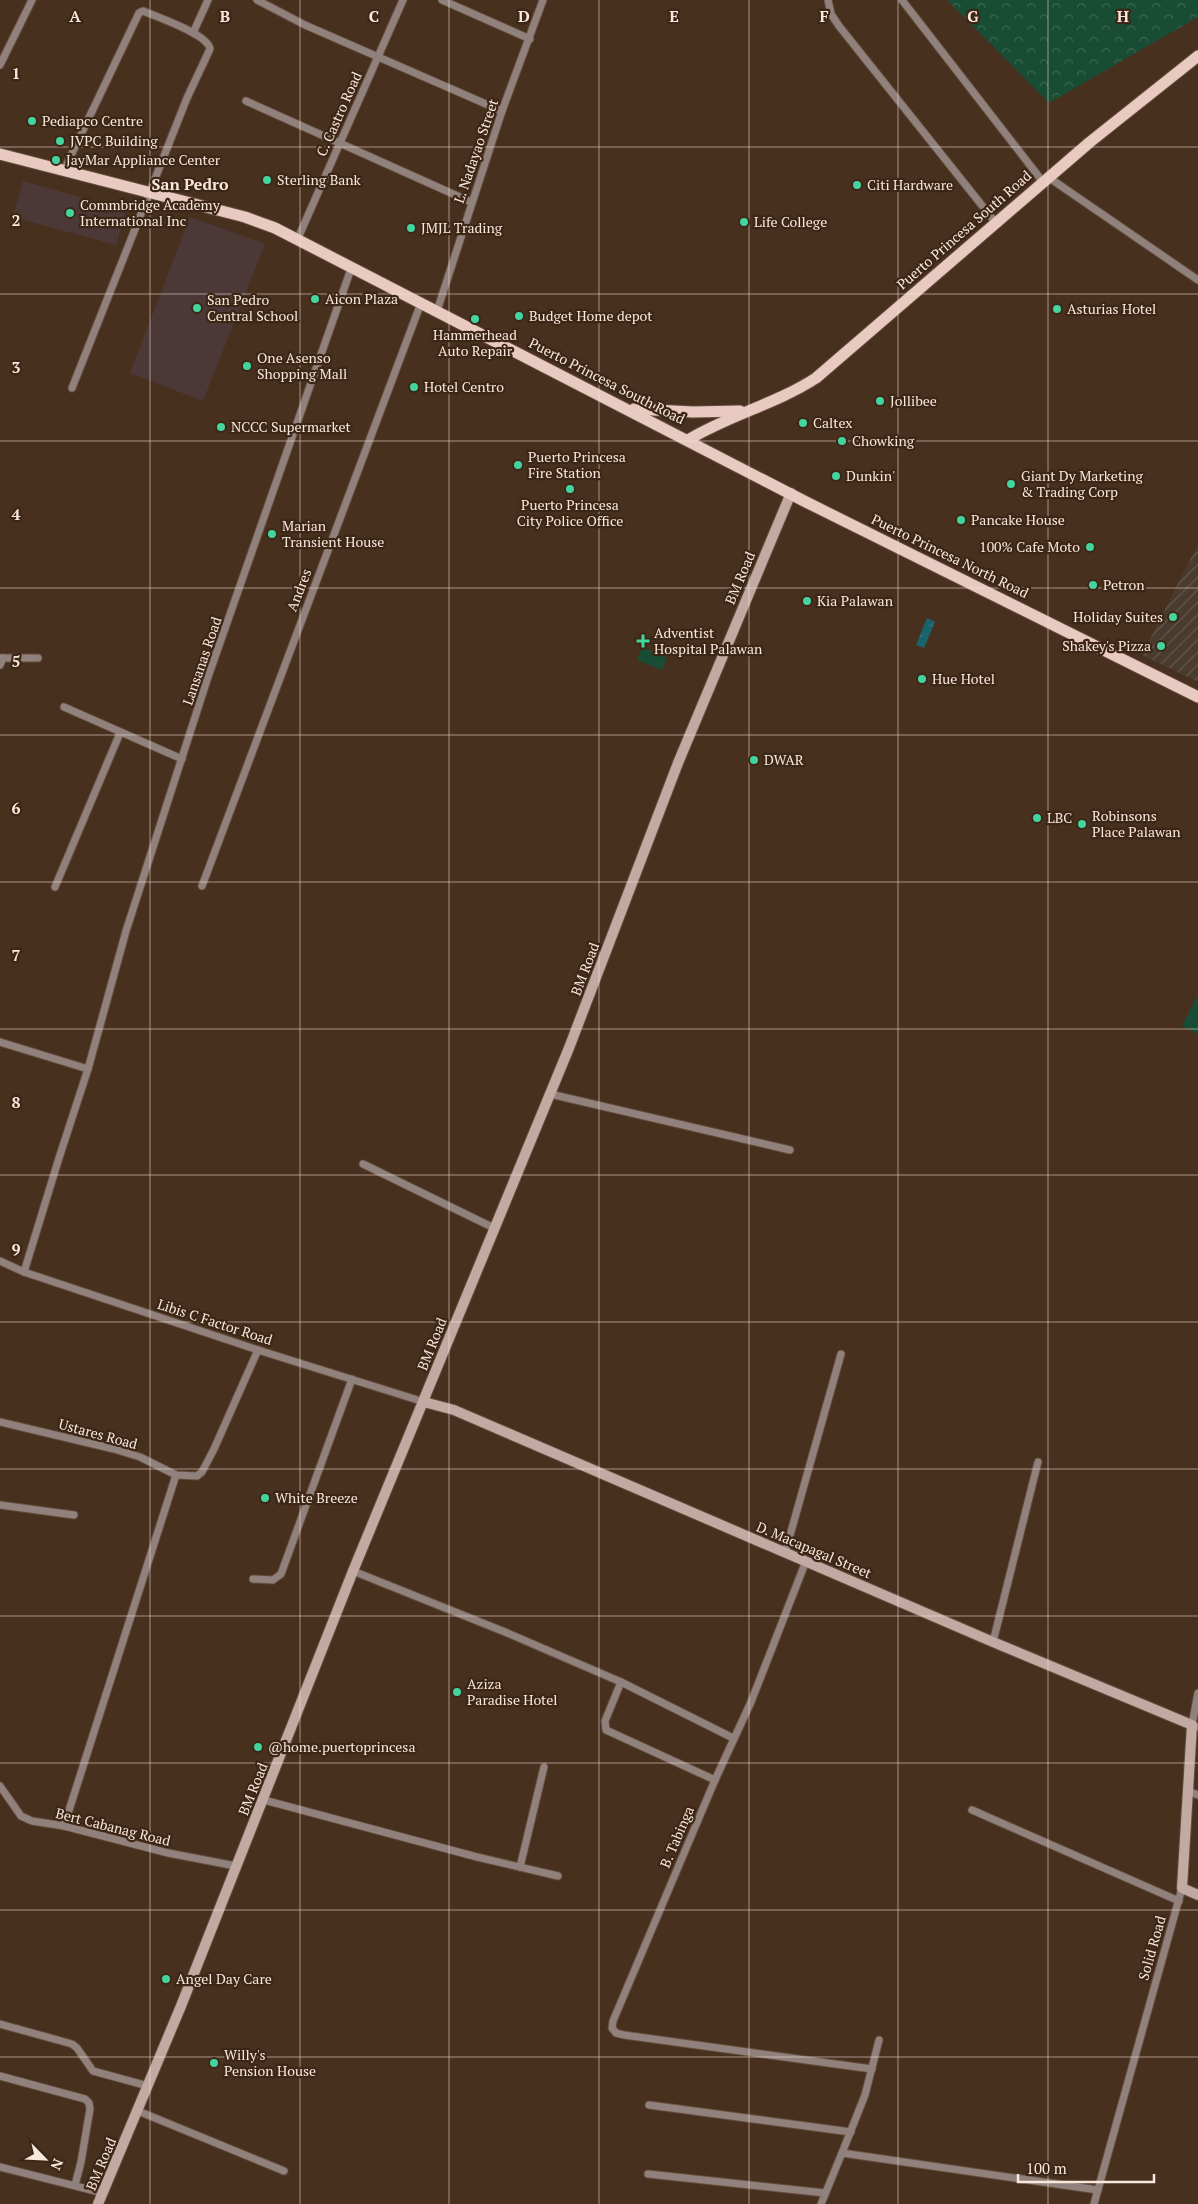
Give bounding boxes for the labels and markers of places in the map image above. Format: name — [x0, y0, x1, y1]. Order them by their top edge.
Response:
place label: Pediapco Centre — [42, 111, 143, 130]
marker: Pediapco Centre — [26, 115, 38, 127]
place label: JVPC Building — [70, 131, 158, 150]
marker: JVPC Building — [54, 135, 66, 147]
place label: JayMar Appliance Center — [66, 150, 221, 169]
marker: JayMar Appliance Center — [50, 154, 62, 166]
place label: Sterling Bank — [277, 170, 362, 189]
marker: Sterling Bank — [261, 174, 273, 186]
place label: Citi Hardware — [867, 175, 953, 194]
marker: Citi Hardware — [851, 179, 863, 191]
place label: Commbridge Academy International Inc — [80, 195, 221, 230]
marker: Commbridge Academy International Inc — [64, 207, 76, 219]
place label: Life College — [754, 212, 827, 231]
marker: Life College — [738, 216, 750, 228]
place label: JMJL Trading — [421, 218, 503, 237]
marker: JMJL Trading — [405, 222, 417, 234]
place label: Aicon Plaza — [325, 289, 398, 308]
place label: San Pedro Central School — [207, 290, 298, 325]
marker: Aicon Plaza — [309, 293, 321, 305]
place label: Asturias Hotel — [1067, 299, 1156, 318]
marker: San Pedro Central School — [191, 302, 203, 314]
marker: Asturias Hotel — [1051, 303, 1063, 315]
place label: Budget Home depot — [529, 306, 653, 325]
marker: Budget Home depot — [513, 310, 525, 322]
marker: Hammerhead Auto Repair — [469, 313, 481, 325]
place label: Hammerhead Auto Repair — [433, 325, 517, 360]
place label: One Asenso Shopping Mall — [257, 348, 347, 383]
marker: One Asenso Shopping Mall — [241, 360, 253, 372]
place label: Hotel Centro — [424, 377, 504, 396]
marker: Hotel Centro — [408, 381, 420, 393]
place label: Jollibee — [890, 391, 937, 410]
marker: Jollibee — [874, 395, 886, 407]
place label: Caltex — [813, 413, 853, 432]
place label: NCCC Supermarket — [231, 417, 352, 436]
marker: Caltex — [797, 417, 809, 429]
marker: NCCC Supermarket — [215, 421, 227, 433]
place label: Chowking — [852, 431, 915, 450]
marker: Chowking — [836, 435, 848, 447]
place label: Puerto Princesa Fire Station — [528, 447, 626, 482]
marker: Puerto Princesa Fire Station — [512, 459, 524, 471]
place label: Dunkin' — [846, 466, 895, 485]
place label: Giant Dy Marketing & Trading Corp — [1021, 466, 1144, 501]
marker: Dunkin' — [830, 470, 842, 482]
marker: Giant Dy Marketing & Trading Corp — [1005, 478, 1017, 490]
marker: Puerto Princesa City Police Office — [564, 483, 576, 495]
place label: Puerto Princesa City Police Office — [517, 495, 623, 530]
place label: Pancake House — [971, 510, 1065, 529]
marker: Pancake House — [955, 514, 967, 526]
place label: Marian Transient House — [282, 516, 384, 551]
marker: Marian Transient House — [266, 528, 278, 540]
place label: 100% Cafe Moto — [979, 537, 1080, 556]
marker: 100% Cafe Moto — [1084, 541, 1096, 553]
place label: Petron — [1103, 575, 1145, 594]
marker: Petron — [1087, 579, 1099, 591]
place label: Kia Palawan — [817, 591, 894, 610]
marker: Kia Palawan — [801, 595, 813, 607]
place label: Holiday Suites — [1073, 607, 1163, 626]
marker: Holiday Suites — [1167, 611, 1179, 623]
place label: Adventist Hospital Palawan — [654, 623, 763, 658]
marker: Adventist Hospital Palawan — [636, 634, 650, 648]
place label: Shakey's Pizza — [1062, 636, 1151, 655]
marker: Shakey's Pizza — [1155, 640, 1167, 652]
place label: Hue Hotel — [932, 669, 995, 688]
marker: Hue Hotel — [916, 673, 928, 685]
place label: DWAR — [764, 750, 804, 769]
marker: DWAR — [748, 754, 760, 766]
place label: Robinsons Place Palawan — [1092, 806, 1181, 841]
place label: LBC — [1047, 808, 1072, 827]
marker: LBC — [1031, 812, 1043, 824]
marker: Robinsons Place Palawan — [1076, 818, 1088, 830]
place label: White Breeze — [275, 1488, 358, 1507]
marker: White Breeze — [259, 1492, 271, 1504]
place label: Aziza Paradise Hotel — [467, 1674, 558, 1709]
marker: Aziza Paradise Hotel — [451, 1686, 463, 1698]
place label: @home.puertoprincesa — [268, 1737, 415, 1756]
marker: @home.puertoprincesa — [252, 1741, 264, 1753]
place label: Angel Day Care — [176, 1969, 272, 1988]
marker: Angel Day Care — [160, 1973, 172, 1985]
place label: Willy's Pension House — [224, 2045, 316, 2080]
marker: Willy's Pension House — [208, 2057, 220, 2069]

